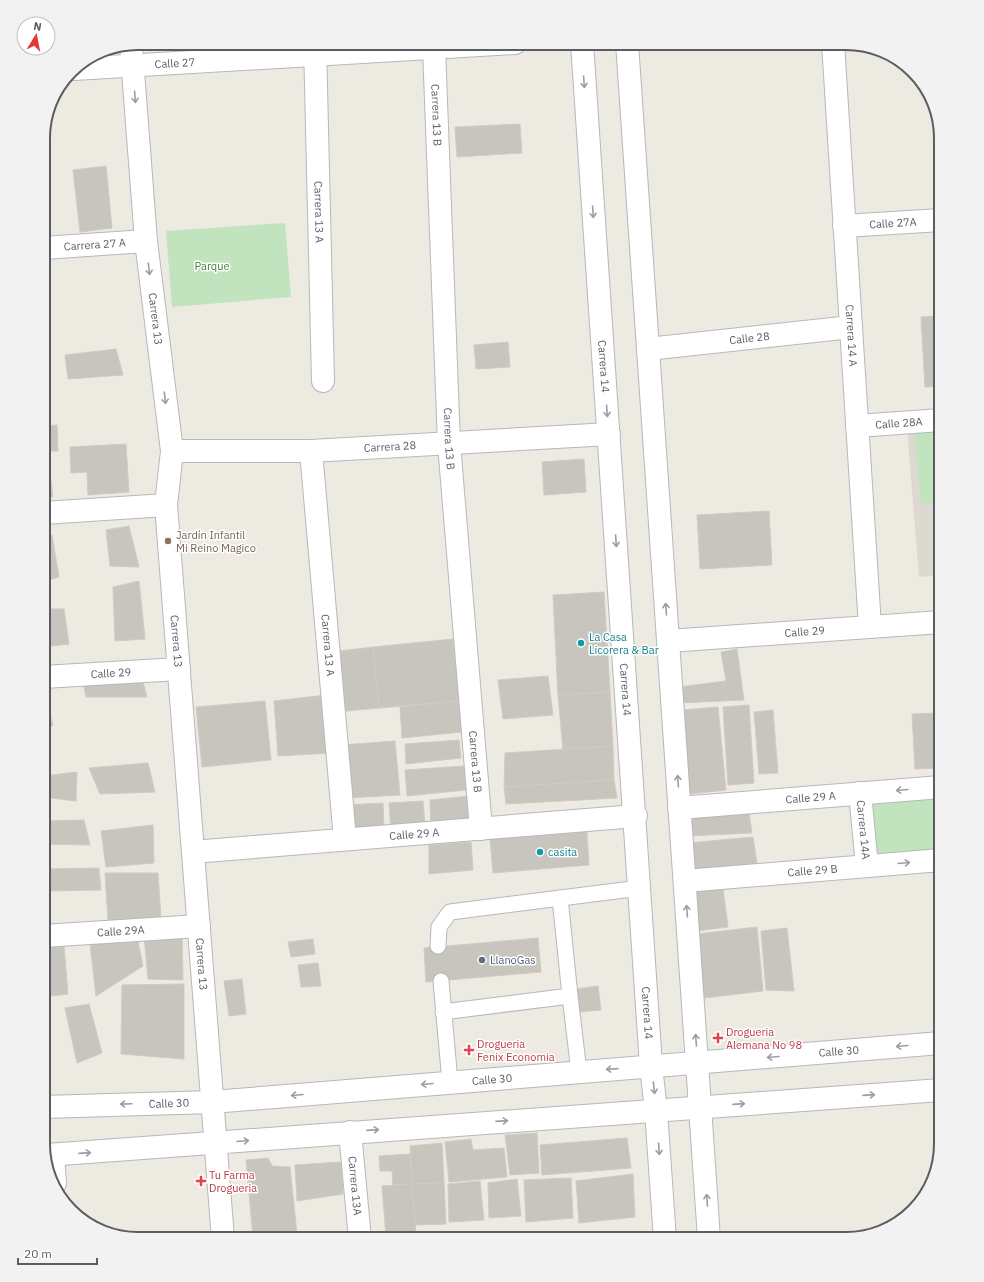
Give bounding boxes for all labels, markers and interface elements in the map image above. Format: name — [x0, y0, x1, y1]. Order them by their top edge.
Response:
north arrow — [16, 16, 56, 56]
text: N — [33, 19, 43, 34]
street label: Calle 27 — [154, 55, 195, 71]
one-way arrow — [581, 75, 588, 88]
street label: Carrera 13 B — [428, 84, 445, 146]
one-way arrow — [131, 90, 138, 103]
street label: Carrera 13 A — [311, 181, 327, 243]
one-way arrow — [590, 205, 597, 218]
street label: Calle 27A — [869, 215, 917, 231]
street label: Carrera 27 A — [63, 235, 126, 254]
park label: Parque — [194, 259, 230, 273]
one-way arrow — [145, 262, 153, 275]
street label: Carrera 13 — [145, 292, 166, 346]
street label: Carrera 14 A — [843, 304, 860, 367]
street label: Calle 28 — [729, 329, 770, 347]
street label: Carrera 14 — [595, 340, 613, 393]
one-way arrow — [161, 391, 169, 404]
one-way arrow — [604, 404, 611, 417]
street label: Carrera 13 B — [441, 407, 458, 470]
street label: Calle 28A — [875, 414, 923, 432]
street label: Carrera 28 — [363, 438, 416, 455]
place label: Jardín Infantil Mi Reino Magico — [176, 528, 256, 555]
one-way arrow — [613, 534, 620, 547]
marker: Jardín Infantil Mi Reino Magico — [163, 536, 173, 546]
one-way arrow — [662, 603, 669, 616]
street label: Carrera 13 — [168, 614, 186, 668]
street label: Carrera 13 A — [318, 614, 338, 677]
street label: Calle 29 — [784, 623, 825, 640]
place label: La Casa Licorera & Bar — [589, 630, 659, 657]
marker: La Casa Licorera & Bar — [576, 638, 586, 648]
street label: Carrera 14 — [617, 663, 634, 717]
street label: Calle 29 — [90, 665, 132, 681]
street label: Carrera 13 B — [466, 730, 485, 793]
one-way arrow — [674, 775, 681, 788]
one-way arrow — [896, 786, 909, 793]
street label: Calle 29 A — [785, 788, 836, 806]
street label: Carrera 14A — [854, 800, 873, 860]
street label: Calle 29 A — [389, 825, 440, 843]
place label: casita — [548, 845, 577, 859]
marker: casita — [535, 847, 545, 857]
one-way arrow — [897, 859, 910, 866]
street label: Calle 29 B — [787, 862, 838, 880]
one-way arrow — [683, 905, 690, 918]
street label: Calle 29A — [97, 923, 145, 940]
street label: Carrera 13 — [193, 937, 211, 991]
place label: LlanoGas — [490, 953, 536, 967]
marker: LlanoGas — [477, 955, 487, 965]
street label: Carrera 14 — [639, 986, 656, 1040]
place label: Drogueria Alemana No 98 — [726, 1025, 802, 1052]
marker: Drogueria Alemana No 98 — [713, 1033, 723, 1043]
one-way arrow — [693, 1034, 700, 1047]
place label: Drogueria Fenix Economia — [477, 1037, 555, 1064]
one-way arrow — [896, 1042, 909, 1049]
street label: Calle 30 — [818, 1043, 860, 1060]
marker: Drogueria Fenix Economia — [464, 1045, 474, 1055]
one-way arrow — [767, 1053, 780, 1060]
one-way arrow — [606, 1066, 619, 1073]
street label: Calle 30 — [471, 1071, 513, 1088]
one-way arrow — [421, 1081, 434, 1088]
one-way arrow — [650, 1081, 657, 1094]
one-way arrow — [291, 1091, 304, 1098]
one-way arrow — [862, 1091, 875, 1098]
street label: Calle 30 — [148, 1096, 189, 1111]
one-way arrow — [120, 1101, 133, 1108]
one-way arrow — [732, 1101, 745, 1108]
one-way arrow — [495, 1118, 508, 1125]
one-way arrow — [366, 1127, 379, 1134]
one-way arrow — [236, 1137, 249, 1144]
one-way arrow — [655, 1142, 662, 1155]
one-way arrow — [79, 1149, 92, 1156]
street label: Carrera 13A — [345, 1155, 365, 1216]
place label: Tu Farma Drogueria — [209, 1168, 257, 1195]
marker: Tu Farma Drogueria — [196, 1176, 206, 1186]
one-way arrow — [703, 1194, 710, 1207]
scale bar — [18, 1240, 97, 1266]
text: 20 m — [24, 1246, 52, 1261]

